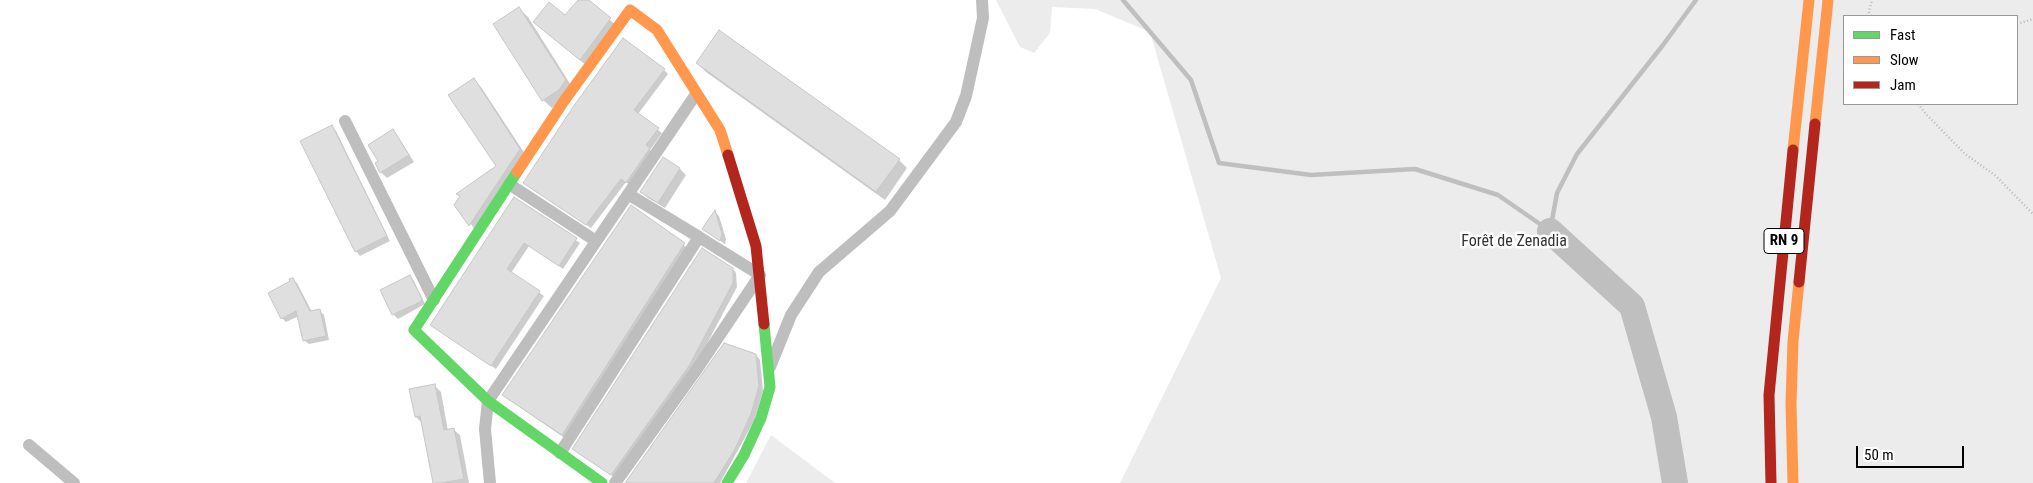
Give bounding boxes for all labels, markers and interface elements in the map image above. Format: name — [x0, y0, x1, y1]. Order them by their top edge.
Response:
legend — [1843, 15, 2018, 105]
text: Fast — [1890, 26, 1915, 44]
text: Slow — [1890, 51, 1919, 69]
text: Jam — [1890, 76, 1916, 94]
road number: RN 9 — [1764, 228, 1804, 254]
park label: Forêt de Zenadia — [1461, 232, 1567, 252]
scale bar — [1858, 436, 1966, 468]
text: 50 m — [1864, 446, 1894, 464]

